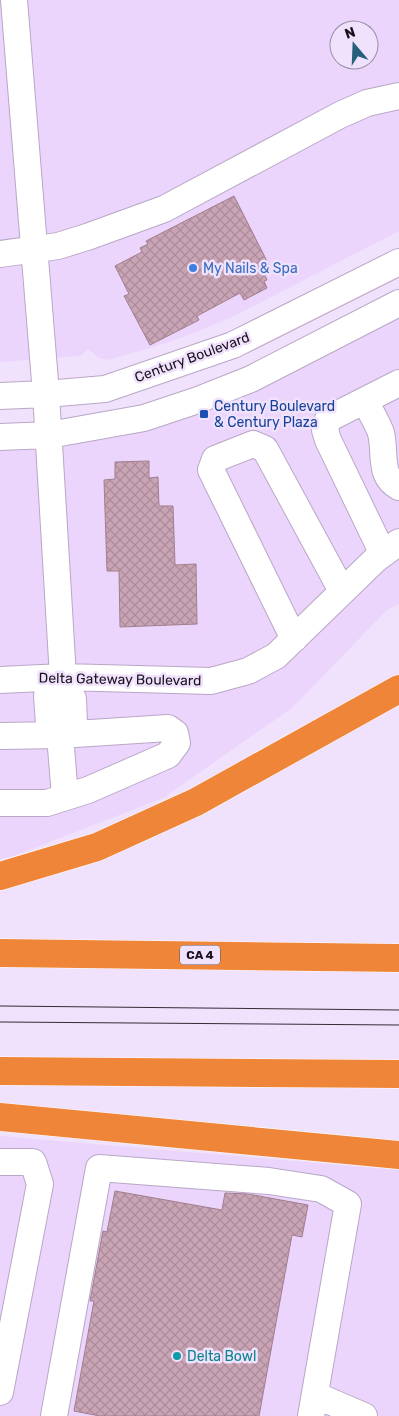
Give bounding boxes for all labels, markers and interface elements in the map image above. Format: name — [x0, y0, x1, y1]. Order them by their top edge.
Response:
north arrow — [329, 20, 379, 70]
text: N — [342, 24, 357, 43]
place label: My Nails & Spa — [203, 260, 298, 277]
marker: My Nails & Spa — [187, 262, 199, 274]
street label: Century Boulevard — [132, 329, 252, 386]
place label: Century Boulevard & Century Plaza — [214, 398, 335, 431]
marker: Century Boulevard & Century Plaza — [198, 408, 210, 420]
street label: Delta Gateway Boulevard — [38, 670, 201, 689]
road number: CA 4 — [180, 946, 220, 964]
place label: Delta Bowl — [187, 1348, 256, 1365]
marker: Delta Bowl — [171, 1350, 183, 1362]

